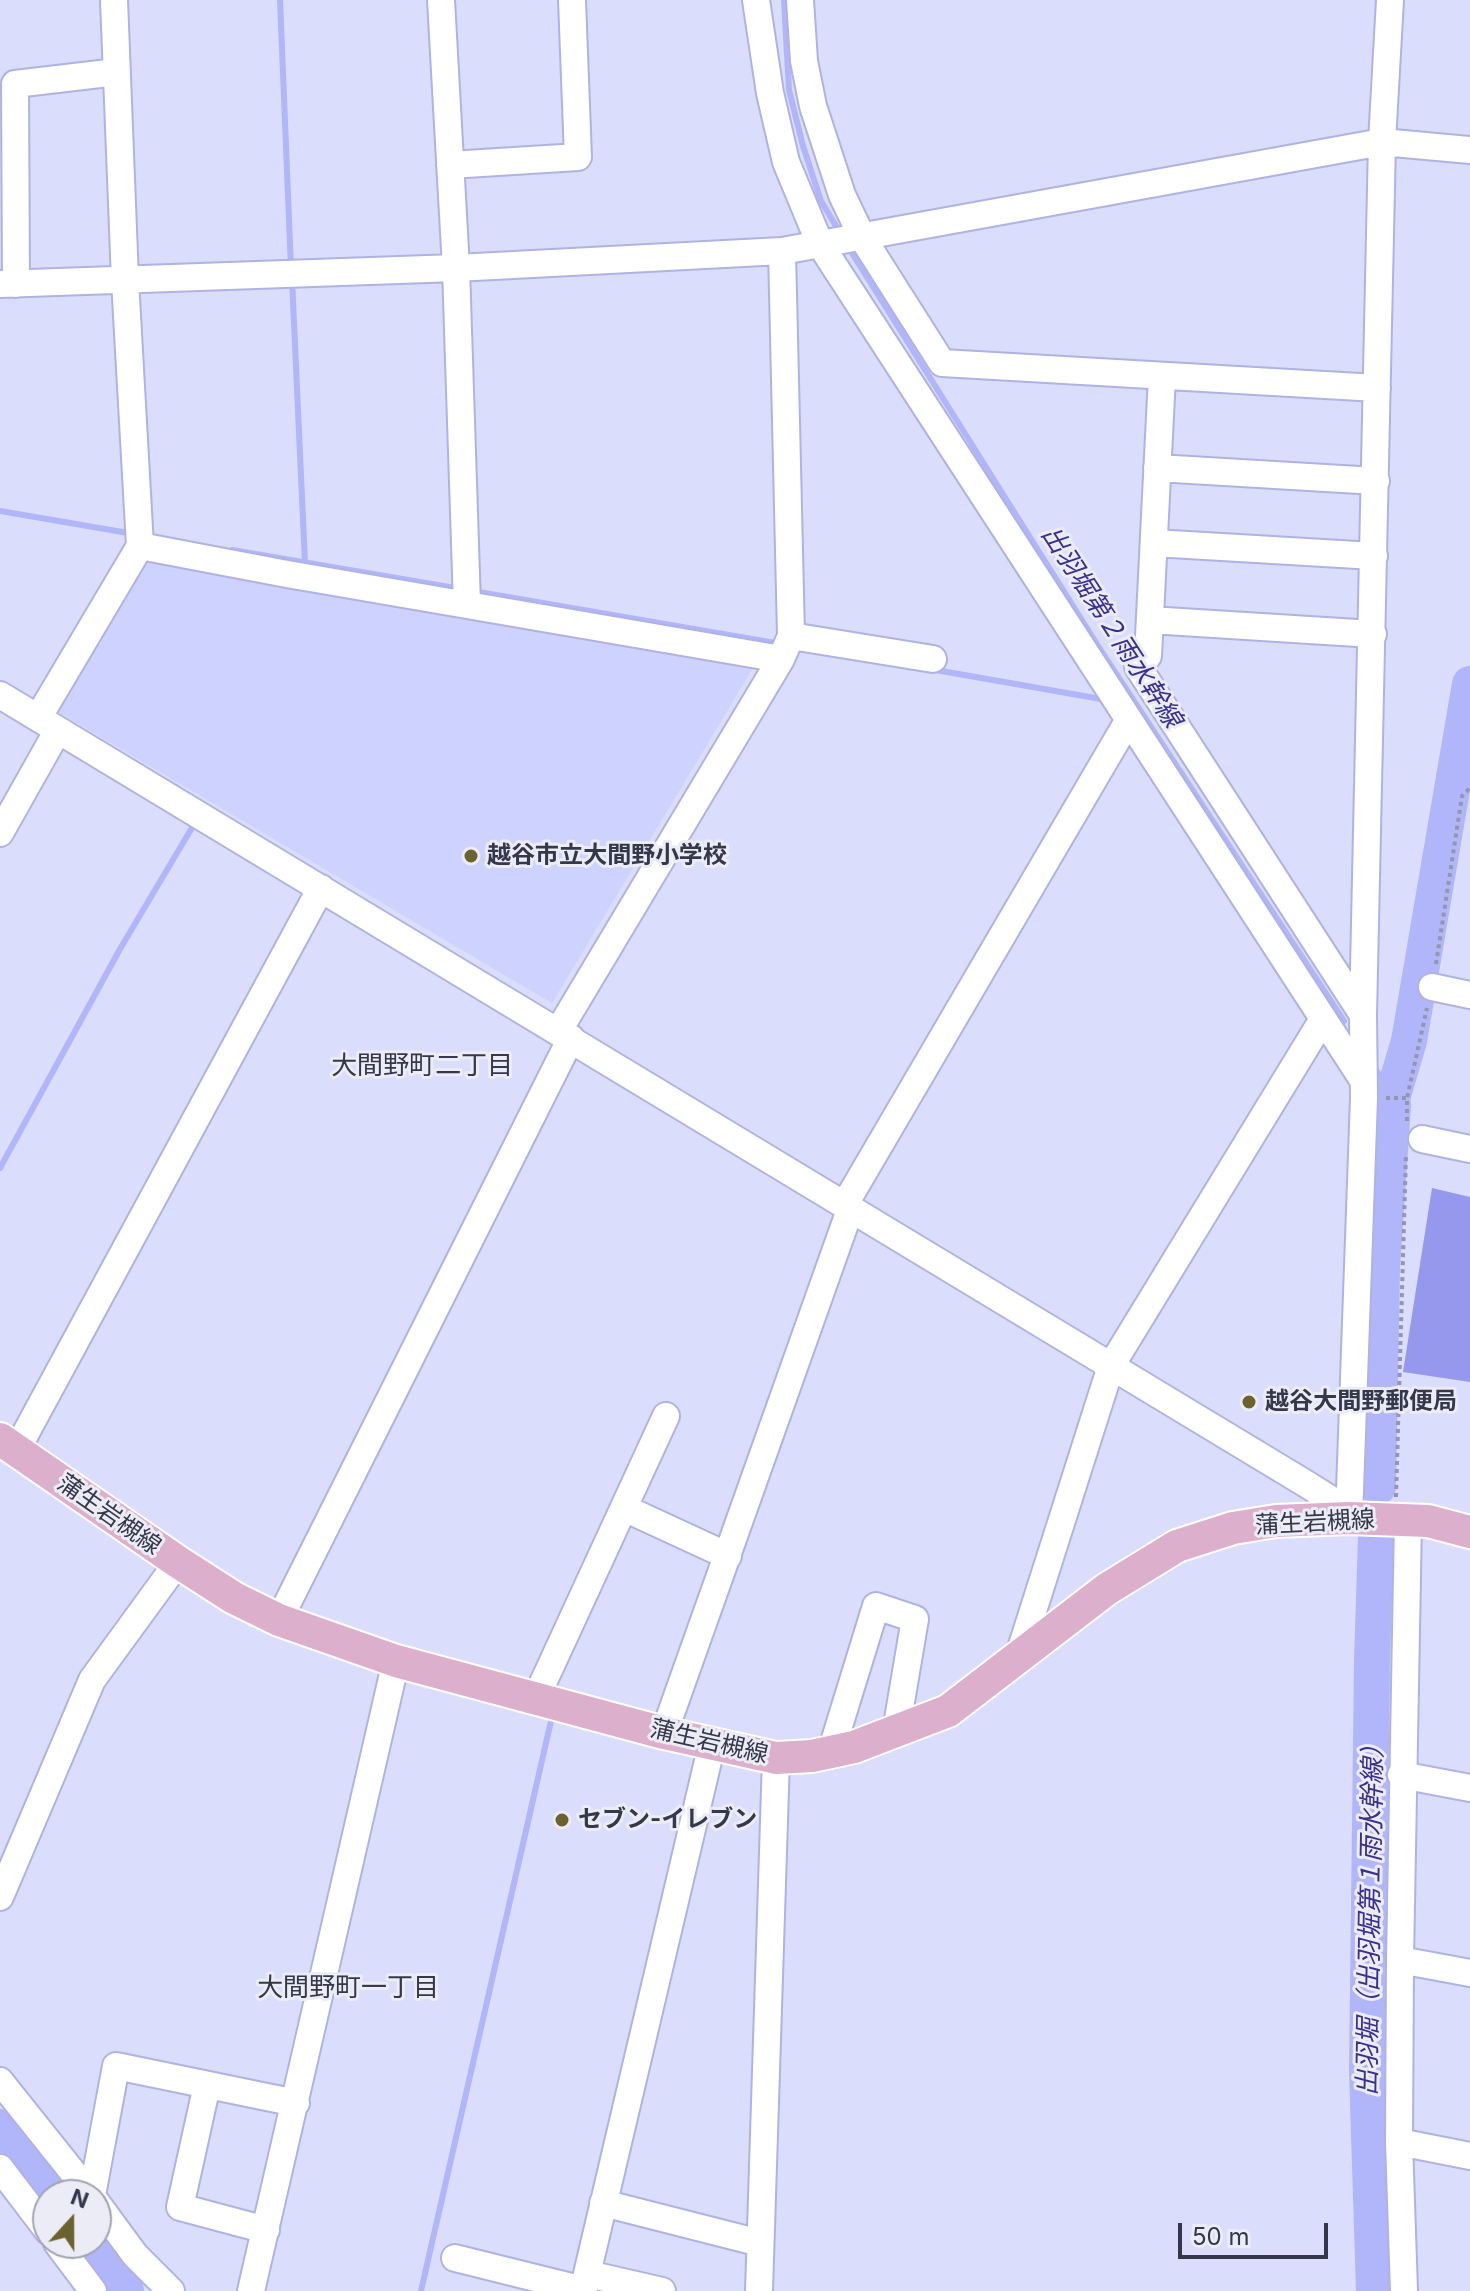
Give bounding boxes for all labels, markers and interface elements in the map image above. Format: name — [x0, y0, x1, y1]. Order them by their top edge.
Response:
water label: 出羽堀第２雨水幹線 — [1034, 520, 1188, 734]
place label: 越谷市立大間野小学校 — [487, 842, 727, 870]
marker: 越谷市立大間野小学校 — [462, 847, 480, 865]
district label: 大間野町二丁目 — [331, 1050, 513, 1082]
place label: 越谷大間野郵便局 — [1265, 1388, 1457, 1416]
marker: 越谷大間野郵便局 — [1240, 1393, 1258, 1411]
street label: 蒲生岩槻線 — [52, 1469, 166, 1561]
street label: 蒲生岩槻線 — [1254, 1505, 1376, 1541]
street label: 蒲生岩槻線 — [647, 1714, 771, 1770]
water label: 出羽堀（出羽堀第１雨水幹線） — [1352, 1732, 1390, 2096]
place label: セブン-イレブン — [578, 1806, 757, 1834]
marker: セブン-イレブン — [553, 1811, 571, 1829]
district label: 大間野町一丁目 — [257, 1972, 439, 2004]
north arrow — [32, 2179, 112, 2259]
text: N — [67, 2183, 92, 2214]
scale bar — [1182, 2207, 1332, 2257]
text: 50 m — [1192, 2222, 1250, 2251]

